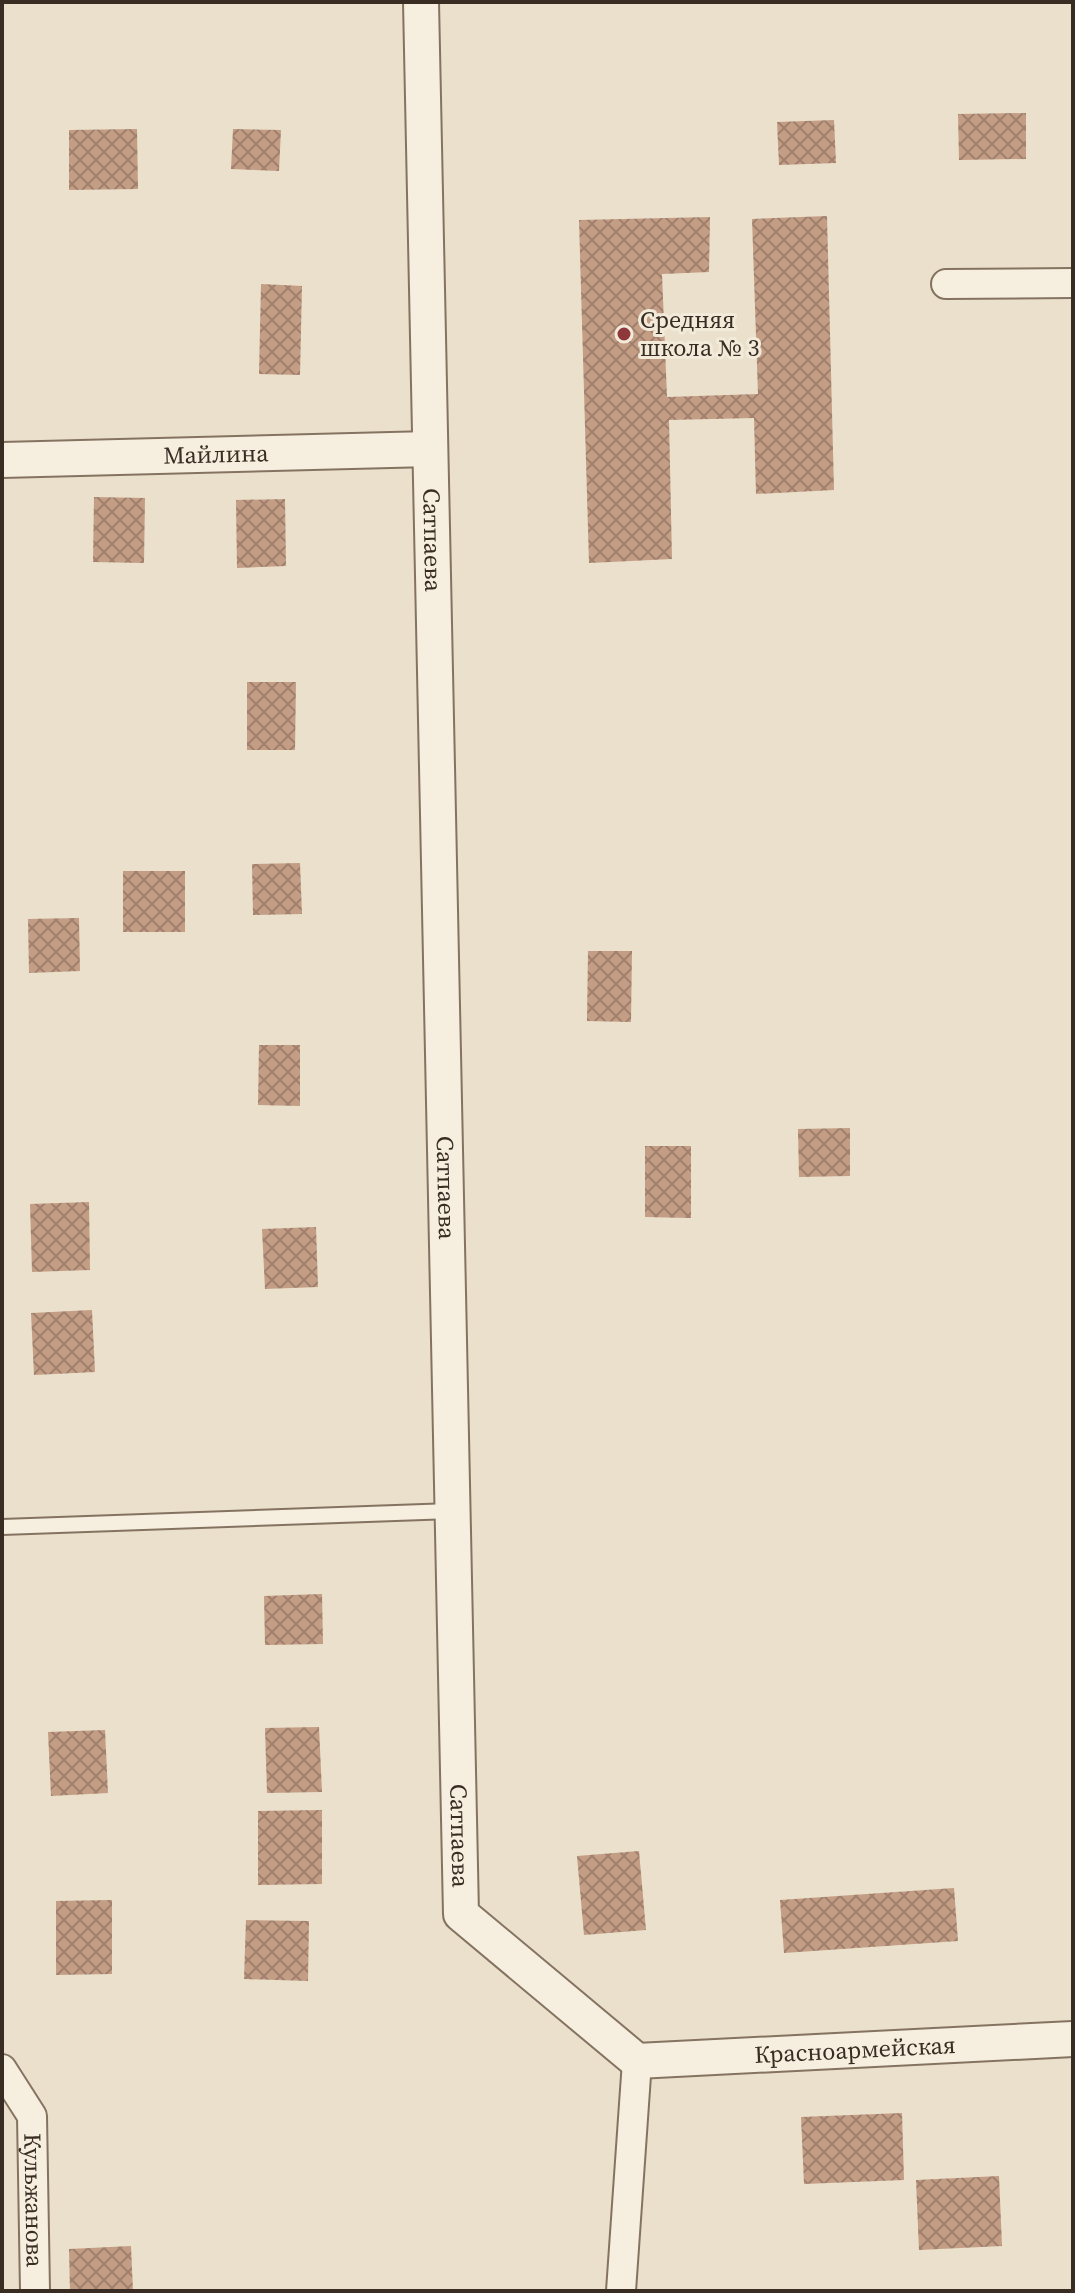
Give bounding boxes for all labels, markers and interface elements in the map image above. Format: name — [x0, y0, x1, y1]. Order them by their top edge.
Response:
place label: Средняя школа № 3 — [640, 303, 760, 364]
marker: Средняя школа № 3 — [615, 325, 633, 343]
street label: Майлина — [163, 436, 270, 472]
street label: Сатпаева — [415, 488, 450, 593]
street label: Сатпаева — [429, 1136, 464, 1241]
street label: Сатпаева — [442, 1783, 477, 1889]
street label: Красноармейская — [754, 2028, 956, 2071]
street label: Кульжанова — [16, 2133, 52, 2268]

